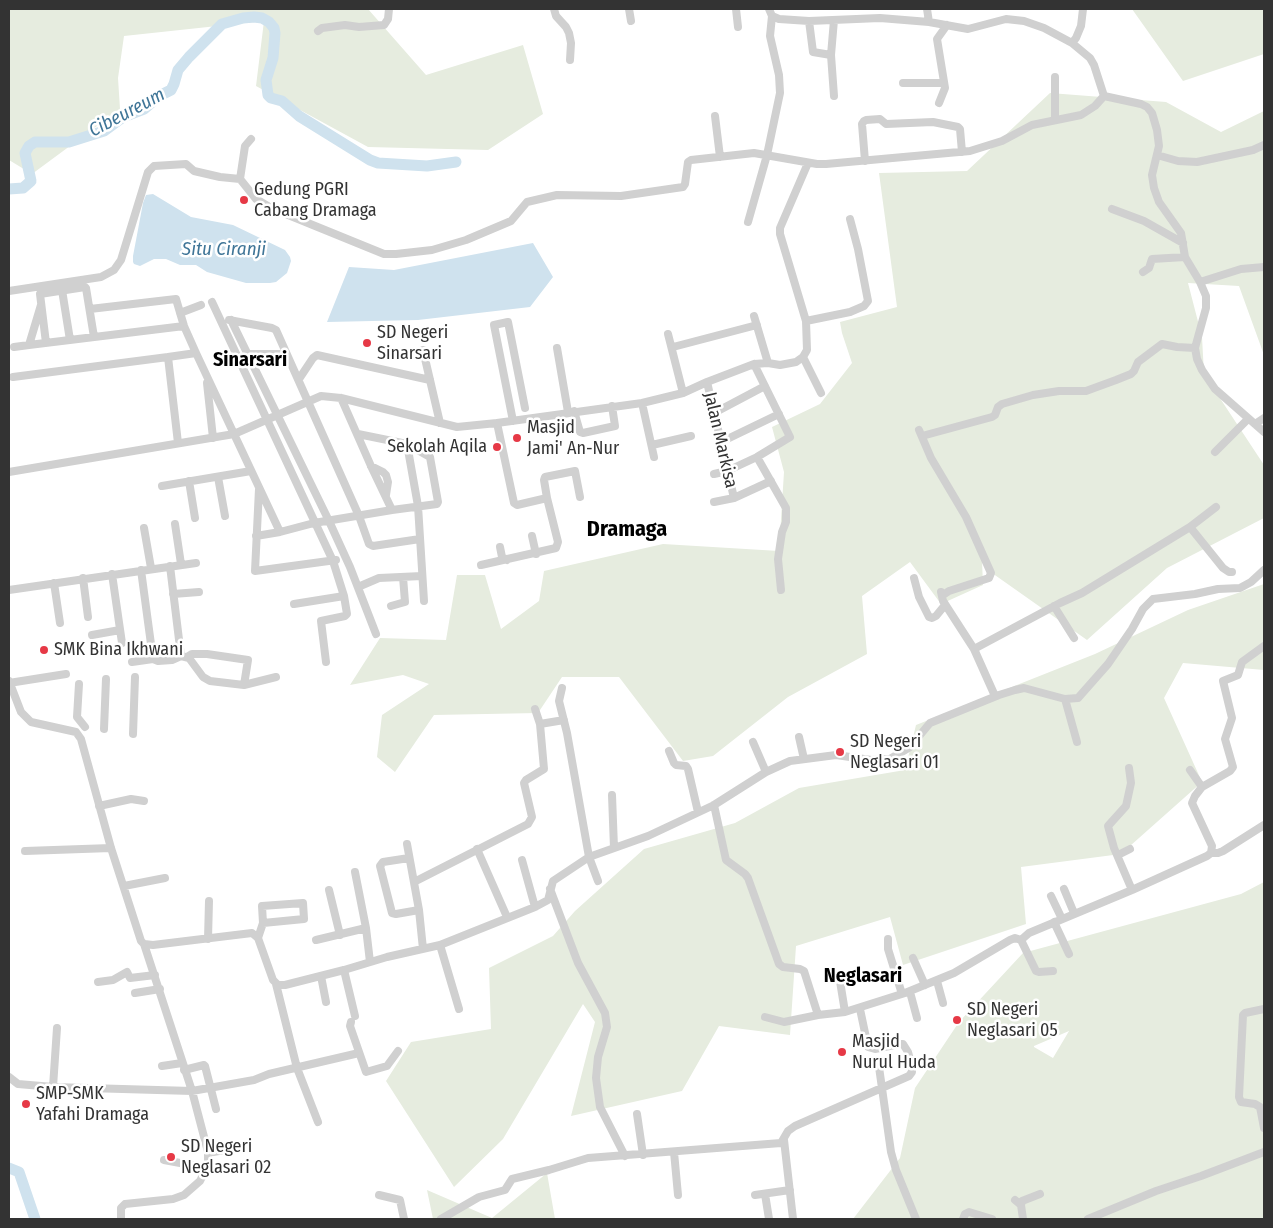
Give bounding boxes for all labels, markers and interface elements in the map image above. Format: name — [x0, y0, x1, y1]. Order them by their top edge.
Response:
water label: Cibeureum — [85, 84, 169, 142]
place label: Gedung PGRI Cabang Dramaga — [254, 179, 377, 222]
marker: Gedung PGRI Cabang Dramaga — [238, 194, 250, 206]
water label: Situ Ciranji — [182, 239, 266, 261]
place label: SD Negeri Sinarsari — [377, 322, 448, 364]
marker: SD Negeri Sinarsari — [361, 337, 373, 349]
district label: Sinarsari — [213, 348, 287, 372]
street label: Jalan Markisa — [698, 390, 742, 490]
place label: Masjid Jami' An-Nur — [527, 417, 619, 459]
marker: Masjid Jami' An-Nur — [511, 432, 523, 444]
place label: Sekolah Aqila — [387, 436, 487, 458]
marker: Sekolah Aqila — [491, 441, 503, 453]
district label: Dramaga — [587, 517, 667, 543]
place label: SMK Bina Ikhwani — [54, 639, 183, 661]
marker: SMK Bina Ikhwani — [38, 644, 50, 656]
place label: SD Negeri Neglasari 01 — [850, 731, 939, 774]
marker: SD Negeri Neglasari 01 — [834, 746, 846, 758]
district label: Neglasari — [824, 964, 902, 988]
place label: SD Negeri Neglasari 05 — [967, 999, 1058, 1042]
marker: SD Negeri Neglasari 05 — [951, 1014, 963, 1026]
place label: Masjid Nurul Huda — [852, 1031, 936, 1074]
marker: Masjid Nurul Huda — [836, 1046, 848, 1058]
place label: SMP-SMK Yafahi Dramaga — [36, 1083, 149, 1126]
marker: SMP-SMK Yafahi Dramaga — [20, 1098, 32, 1110]
place label: SD Negeri Neglasari 02 — [181, 1136, 271, 1178]
marker: SD Negeri Neglasari 02 — [165, 1151, 177, 1163]

